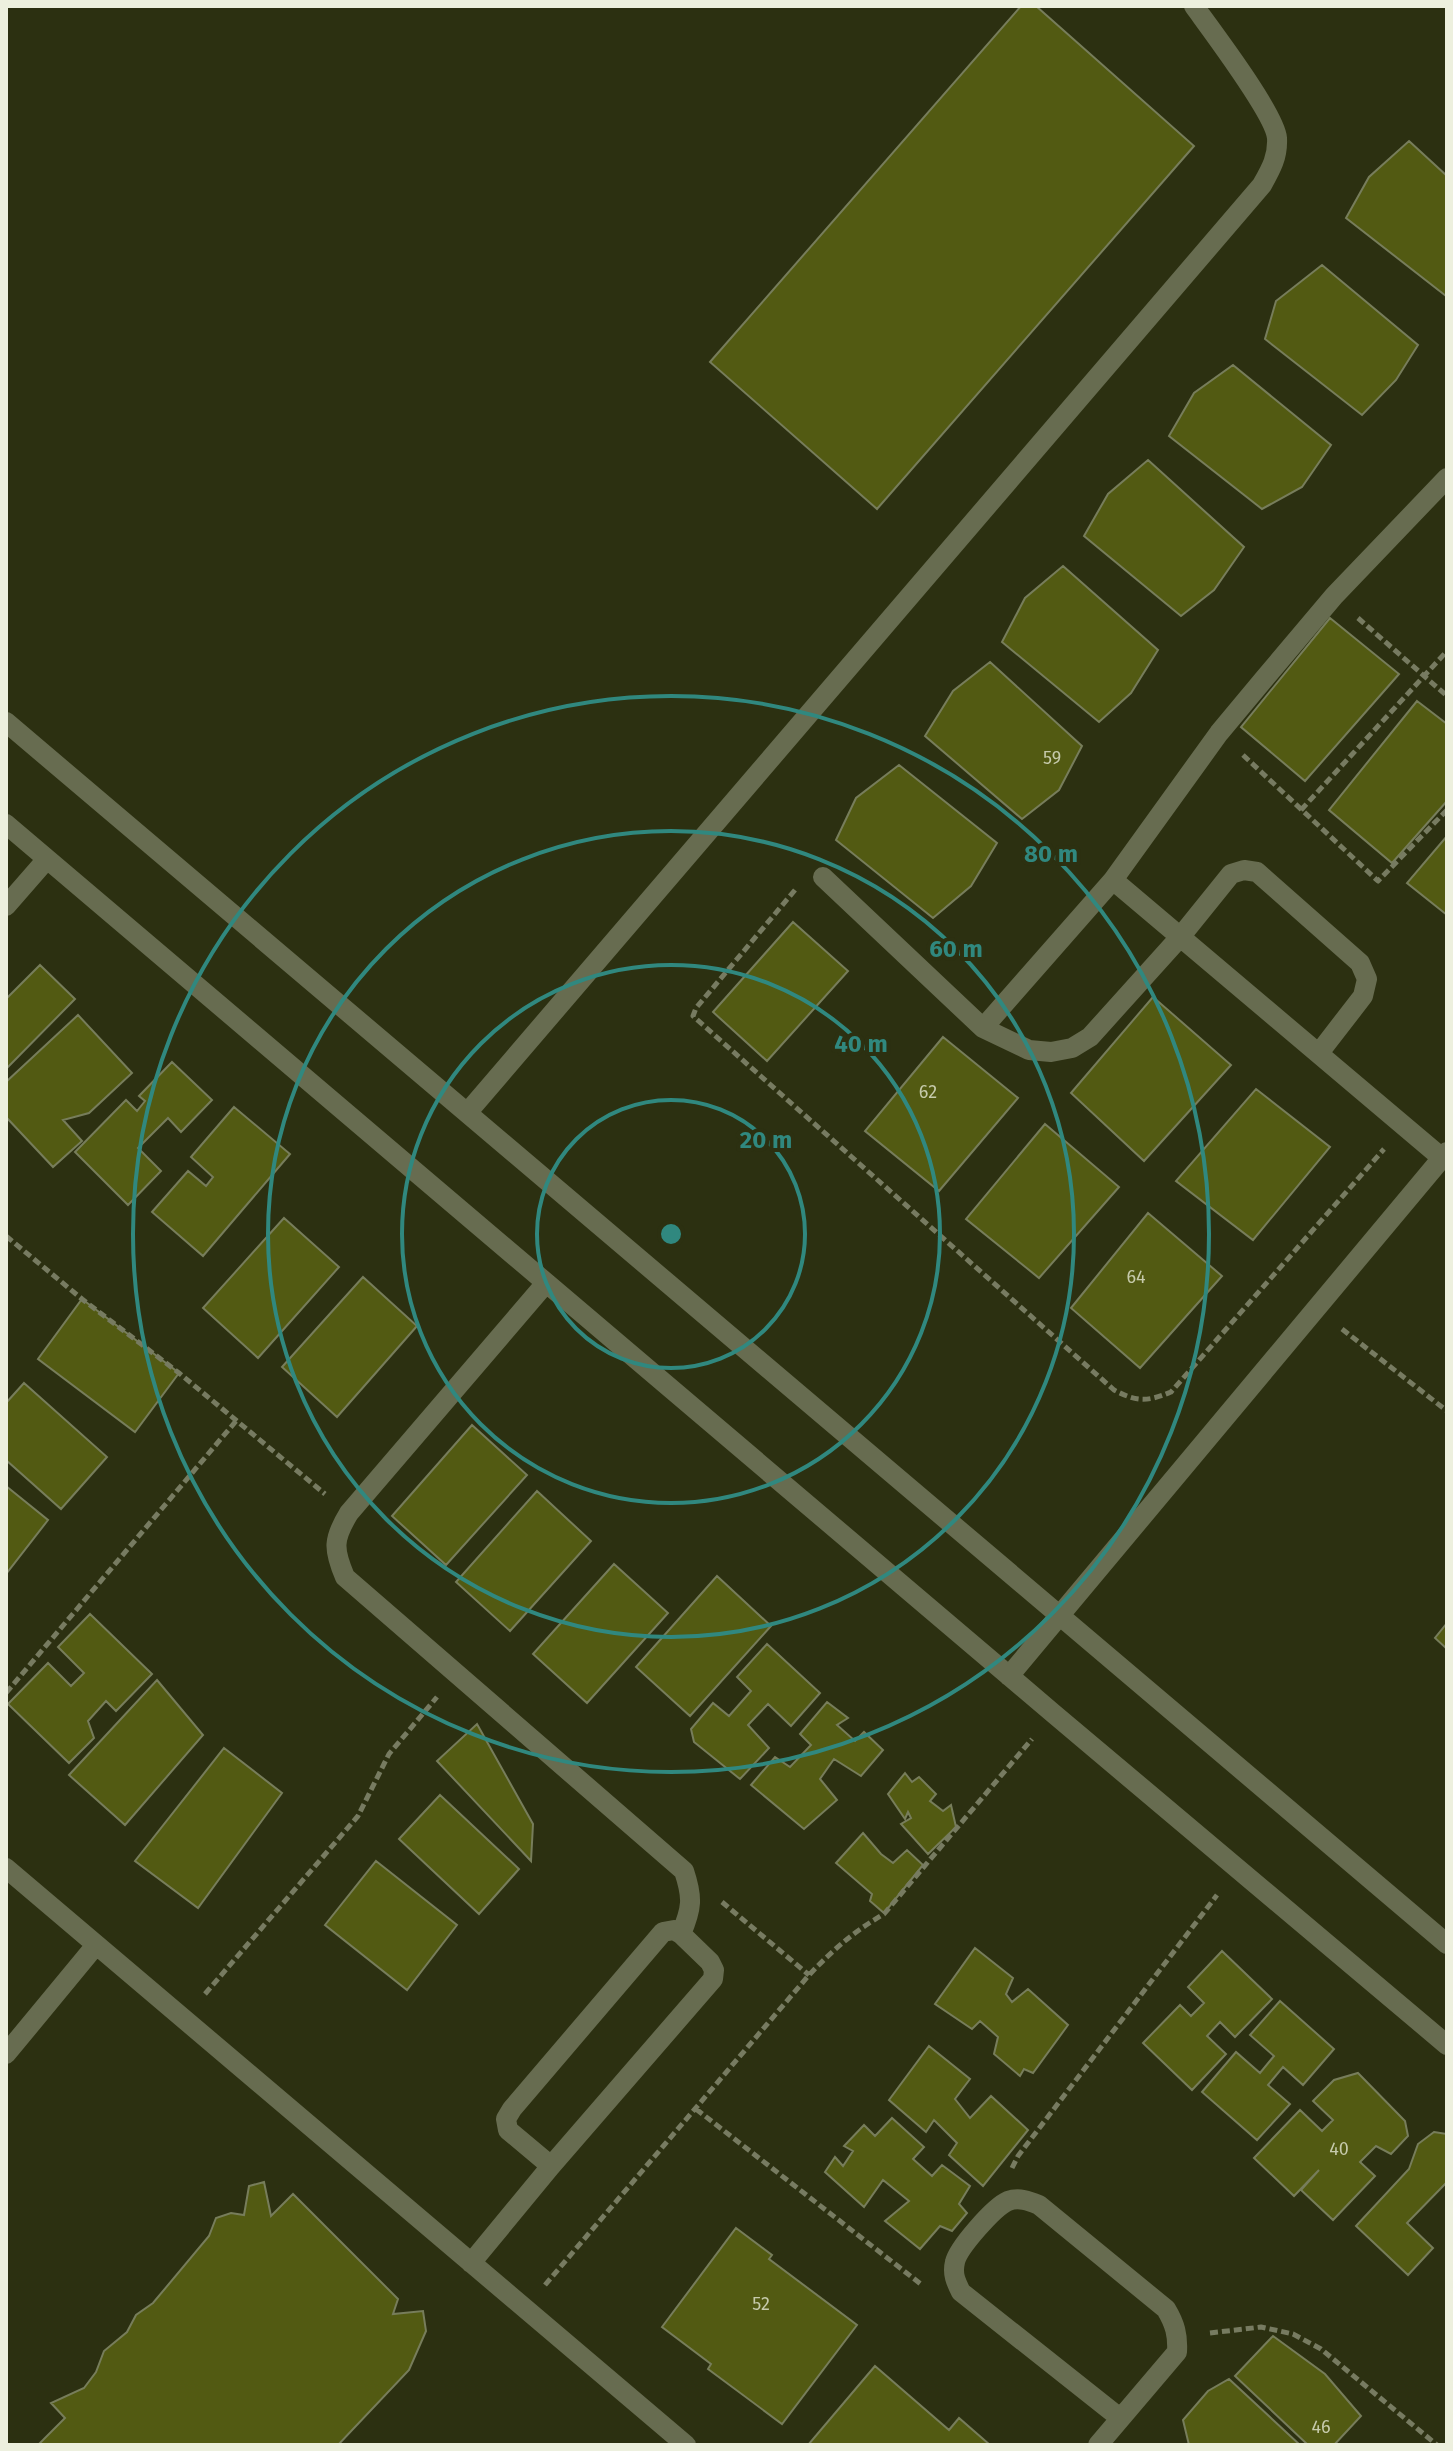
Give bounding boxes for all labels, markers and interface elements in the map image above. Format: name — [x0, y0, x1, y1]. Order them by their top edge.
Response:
house number: 59 — [1043, 747, 1061, 769]
text: 80 m — [1024, 840, 1078, 868]
text: 60 m — [929, 935, 983, 963]
text: 40 m — [834, 1030, 888, 1058]
house number: 62 — [919, 1081, 937, 1103]
text: 20 m — [740, 1126, 792, 1154]
centre of rings — [657, 1220, 685, 1248]
house number: 64 — [1126, 1266, 1146, 1288]
house number: 40 — [1329, 2138, 1349, 2160]
house number: 52 — [752, 2293, 770, 2315]
house number: 46 — [1311, 2416, 1331, 2438]

